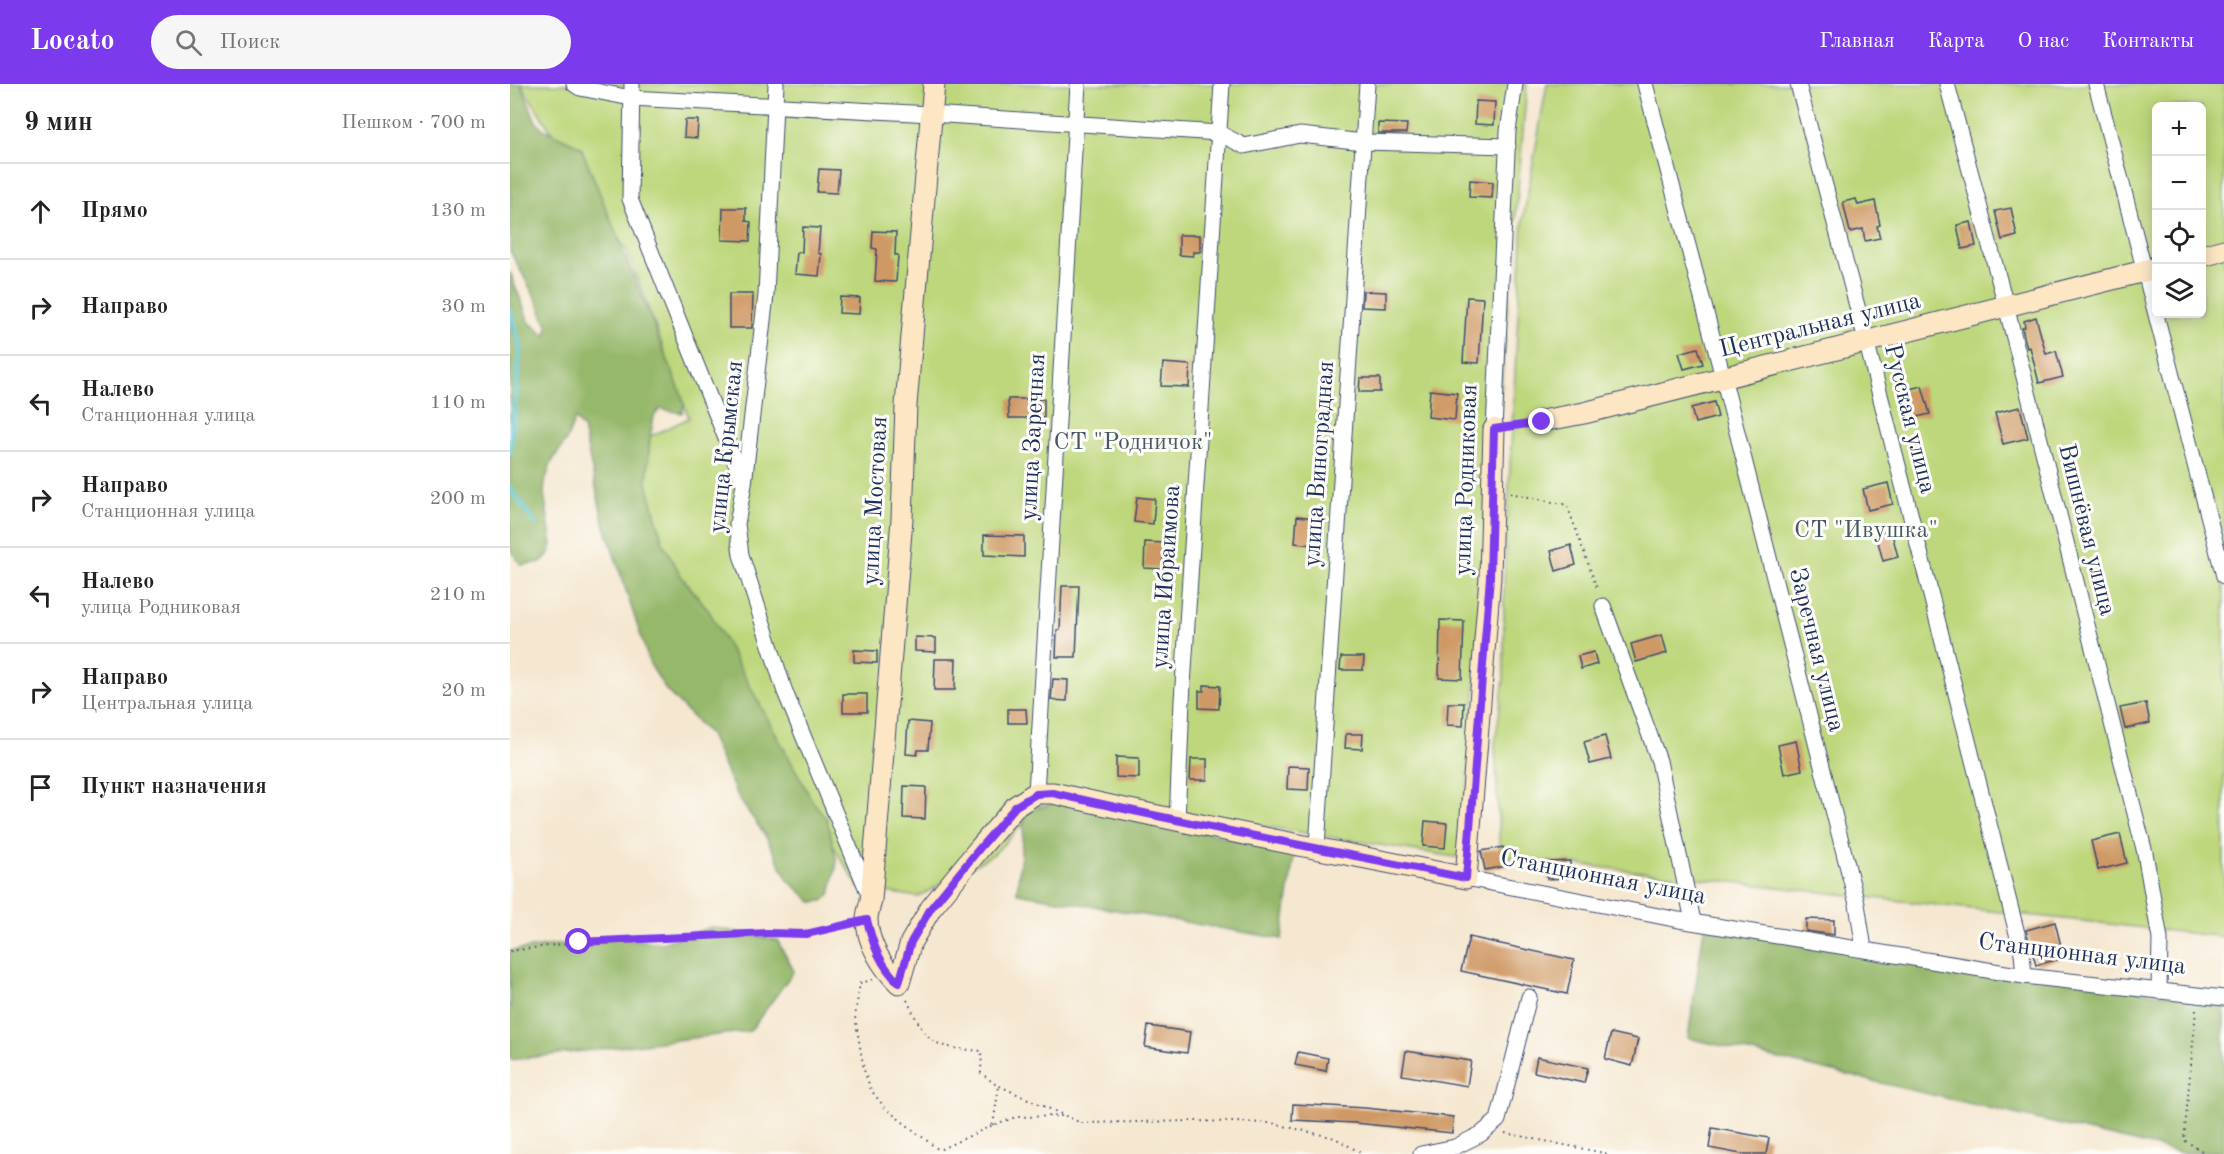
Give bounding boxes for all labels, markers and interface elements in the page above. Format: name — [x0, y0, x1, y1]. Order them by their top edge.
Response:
search box — [151, 15, 571, 69]
icon: search — [172, 26, 205, 59]
text: Locato — [30, 28, 115, 56]
text: Поиск — [220, 31, 280, 53]
text: Главная — [1819, 31, 1895, 52]
text: Карта — [1928, 31, 1985, 52]
text: О нас — [2018, 31, 2069, 52]
text: Контакты — [2102, 31, 2194, 52]
map controls — [2152, 102, 2206, 318]
button: + — [2152, 102, 2206, 156]
text: 9 мин — [24, 110, 93, 136]
text: Пешком · 700 m — [341, 113, 486, 133]
button: − — [2152, 156, 2206, 210]
icon: ahead — [24, 195, 57, 228]
text: Прямо — [81, 200, 148, 222]
text: 130 m — [430, 201, 486, 221]
button: locate — [2152, 210, 2206, 264]
button: layers — [2152, 264, 2206, 318]
street label: Центральная улица — [1717, 289, 1923, 363]
icon: right — [24, 291, 57, 324]
text: Направо — [81, 296, 168, 318]
text: 30 m — [441, 297, 486, 317]
street label: Русская улица — [1879, 342, 1939, 496]
street label: улица Заречная — [1018, 353, 1050, 521]
street label: улица Крымская — [706, 360, 748, 534]
street label: улица Виноградная — [1301, 360, 1339, 568]
text: Налево — [81, 379, 154, 401]
street label: улица Родниковая — [1452, 384, 1482, 576]
icon: left — [24, 387, 57, 420]
text: 110 m — [430, 393, 486, 413]
text: Станционная улица — [81, 406, 255, 426]
route end — [1528, 408, 1554, 434]
street label: улица Мостовая — [860, 416, 892, 586]
park label: СТ "Родничок" — [1054, 431, 1212, 455]
street label: Вишнёвая улица — [2053, 442, 2119, 618]
text: Направо — [81, 475, 168, 497]
icon: right — [24, 483, 57, 516]
street label: улица Ибраимова — [1149, 484, 1185, 670]
text: 200 m — [430, 489, 486, 509]
text: Станционная улица — [81, 502, 255, 522]
park label: СТ "Ивушка" — [1794, 519, 1938, 543]
street label: Заречная улица — [1784, 566, 1848, 734]
text: Налево — [81, 571, 154, 593]
icon: left — [24, 579, 57, 612]
text: 210 m — [430, 585, 486, 605]
text: улица Родниковая — [81, 598, 241, 618]
text: Направо — [81, 667, 168, 689]
icon: right — [24, 675, 57, 708]
text: 20 m — [441, 681, 486, 701]
text: Центральная улица — [81, 694, 253, 714]
icon: arrive — [24, 771, 57, 804]
text: Пункт назначения — [81, 776, 267, 798]
street label: Станционная улица — [1498, 846, 1708, 910]
route start — [565, 928, 591, 954]
street label: Станционная улица — [1977, 930, 2187, 980]

